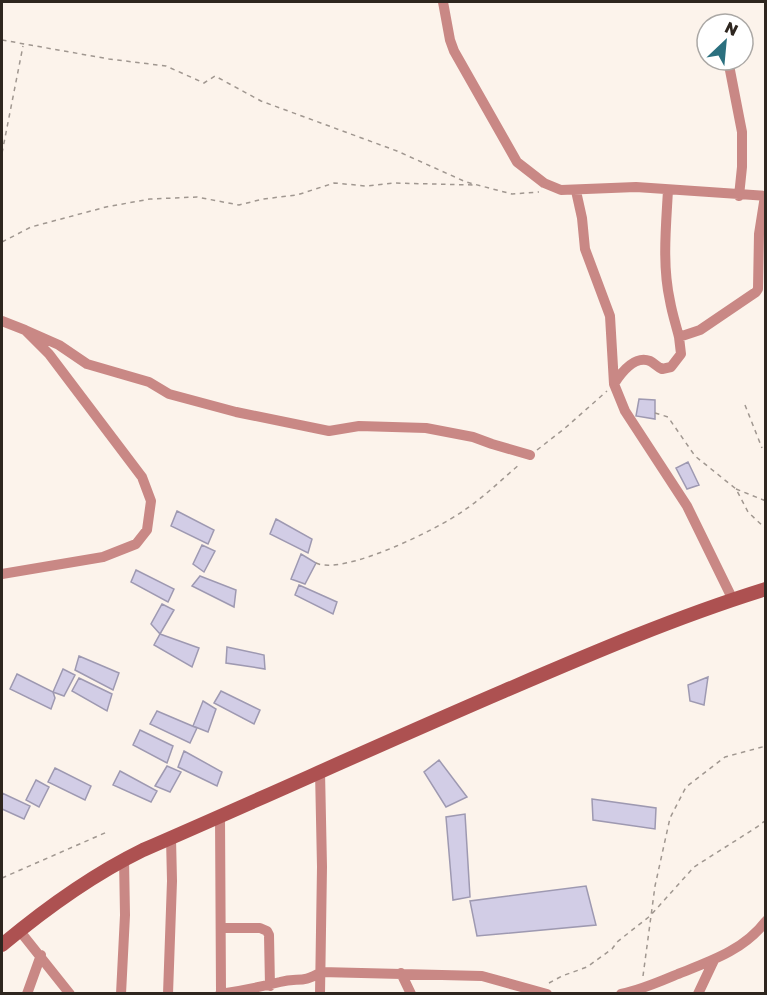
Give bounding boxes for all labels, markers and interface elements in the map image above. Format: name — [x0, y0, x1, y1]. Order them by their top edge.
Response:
north arrow — [695, 12, 755, 72]
text: N — [722, 17, 741, 40]

